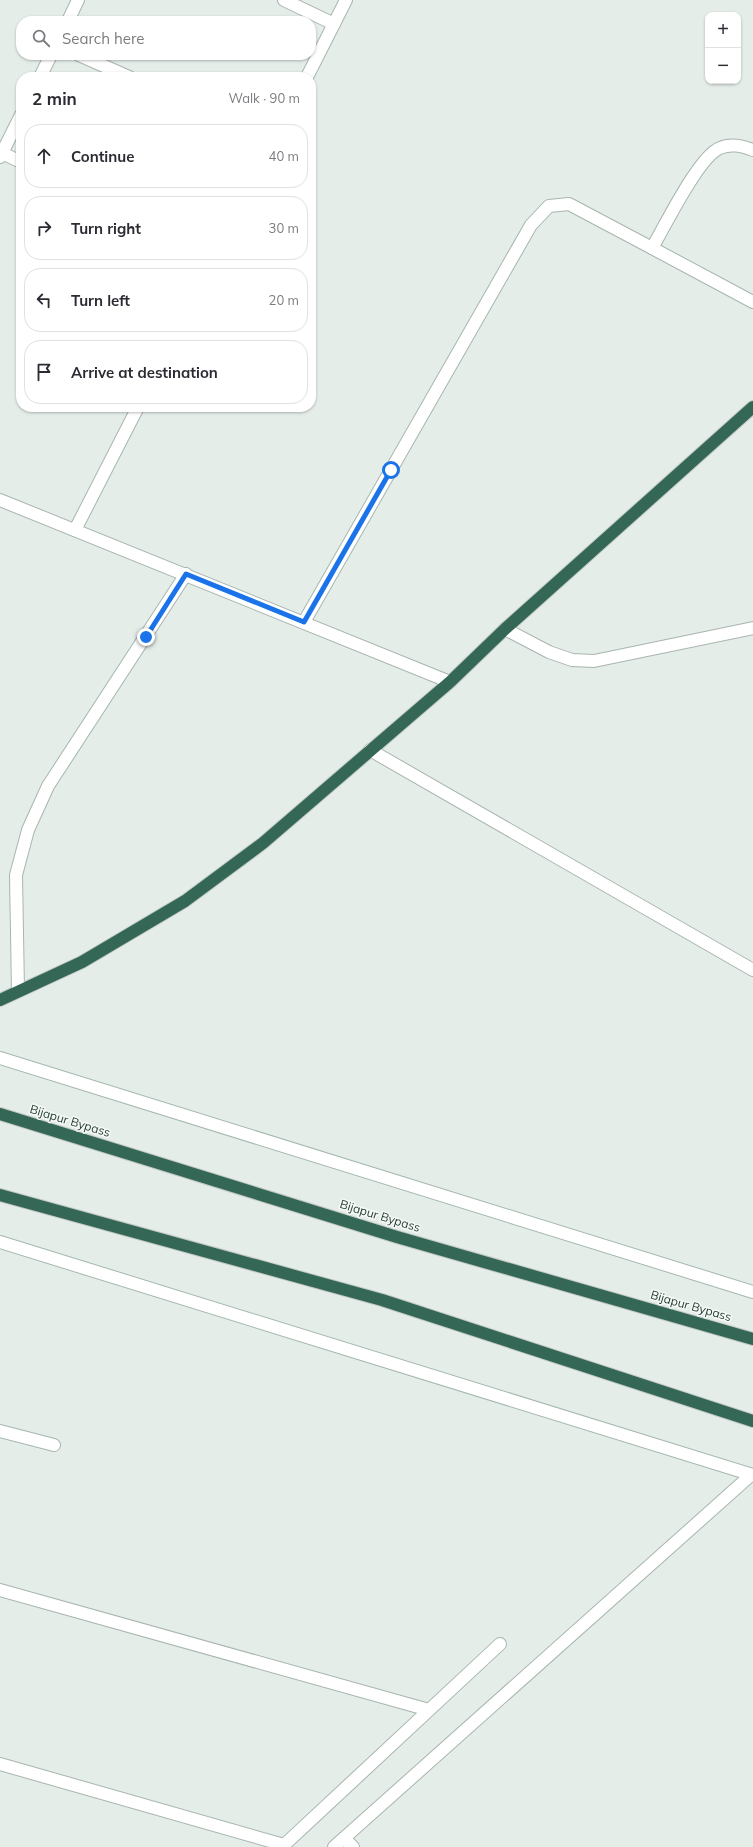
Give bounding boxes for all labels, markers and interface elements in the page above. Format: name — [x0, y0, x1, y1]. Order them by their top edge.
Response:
map controls — [705, 12, 741, 84]
button: + — [705, 12, 741, 48]
search box — [16, 16, 316, 60]
icon: search — [30, 27, 52, 49]
text: Search here — [62, 29, 144, 48]
button: − — [705, 48, 741, 84]
text: 2 min — [32, 88, 77, 109]
text: Walk · 90 m — [229, 90, 300, 106]
icon: ahead — [33, 145, 55, 167]
text: Continue — [71, 147, 134, 166]
text: 40 m — [269, 148, 299, 164]
icon: right — [33, 217, 55, 239]
text: Turn right — [71, 219, 141, 238]
text: 30 m — [269, 220, 299, 236]
icon: left — [33, 289, 55, 311]
text: Turn left — [71, 291, 130, 310]
text: 20 m — [269, 292, 299, 308]
icon: arrive — [33, 361, 55, 383]
text: Arrive at destination — [71, 363, 218, 382]
route start — [382, 461, 400, 479]
route end — [137, 628, 155, 646]
street label: Bijapur Bypass — [28, 1101, 112, 1140]
street label: Bijapur Bypass — [338, 1196, 422, 1235]
street label: Bijapur Bypass — [649, 1287, 733, 1324]

